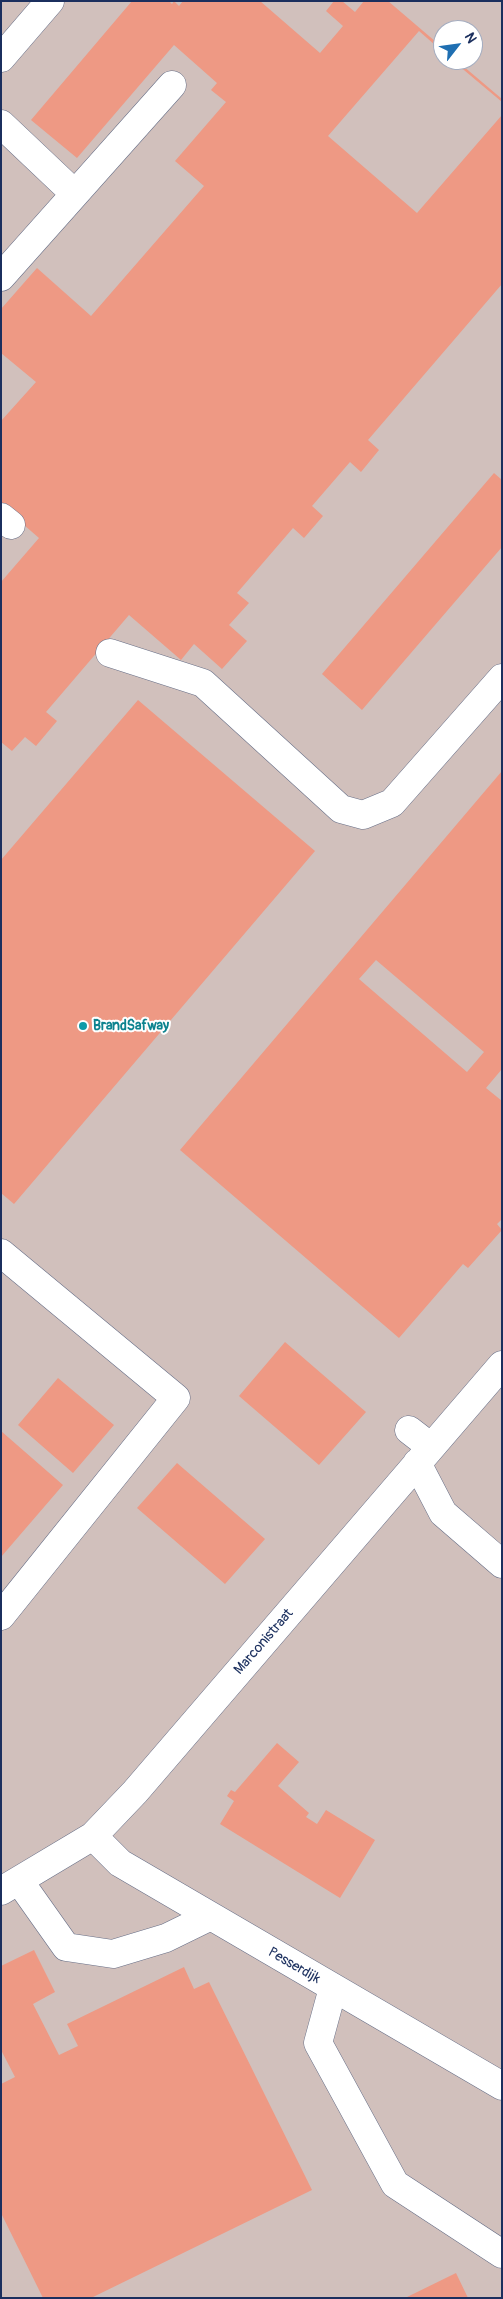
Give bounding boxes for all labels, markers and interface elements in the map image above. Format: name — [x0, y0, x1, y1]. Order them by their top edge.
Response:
north arrow — [433, 20, 483, 70]
text: N — [461, 29, 480, 46]
place label: BrandSafway — [93, 1018, 169, 1034]
marker: BrandSafway — [77, 1020, 89, 1032]
street label: Marconistraat — [231, 1606, 297, 1678]
street label: Pesserdijk — [265, 1944, 323, 1988]

